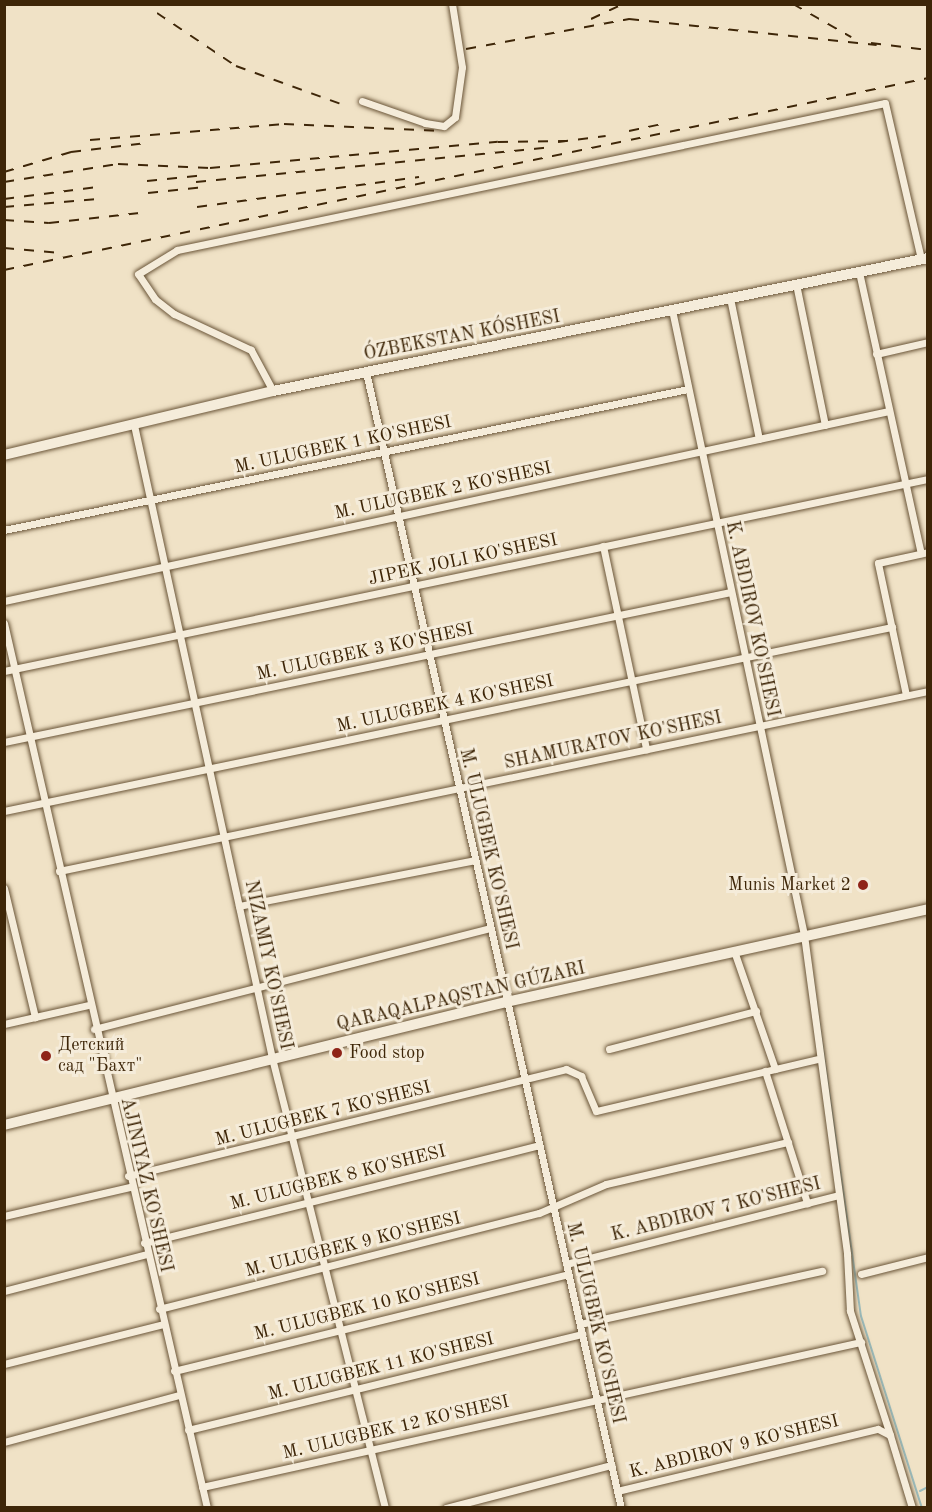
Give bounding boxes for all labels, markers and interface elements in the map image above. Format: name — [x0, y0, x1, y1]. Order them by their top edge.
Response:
street label: ÓZBEKSTAN KÓSHESI — [362, 306, 562, 366]
street label: M. ULUGBEK 1 KO'SHESI — [232, 411, 454, 479]
street label: M. ULUGBEK 2 KO'SHESI — [332, 457, 554, 525]
street label: K. ABDIROV KO'SHESI — [721, 519, 783, 719]
street label: JIPEK JOLI KO'SHESI — [367, 529, 559, 591]
street label: M. ULUGBEK 3 KO'SHESI — [254, 618, 476, 686]
street label: M. ULUGBEK 4 KO'SHESI — [334, 670, 556, 738]
street label: SHAMURATOV KO'SHESI — [502, 707, 724, 775]
street label: M. ULUGBEK KO'SHESI — [454, 746, 522, 952]
place label: Munis Market 2 — [728, 874, 851, 896]
street label: NIZAMIY KO'SHESI — [239, 878, 297, 1052]
marker: Munis Market 2 — [856, 878, 870, 892]
street label: QARAQALPAQSTAN GÚZARI — [335, 958, 587, 1036]
place label: Детский сад "Бахт" — [58, 1035, 142, 1078]
place label: Food stop — [349, 1042, 425, 1064]
marker: Food stop — [330, 1046, 344, 1060]
marker: Детский сад "Бахт" — [39, 1049, 53, 1063]
street label: M. ULUGBEK 7 KO'SHESI — [213, 1077, 433, 1151]
street label: AJINIYAZ KO'SHESI — [115, 1095, 177, 1275]
street label: M. ULUGBEK 8 KO'SHESI — [228, 1141, 448, 1215]
street label: K. ABDIROV 7 KO'SHESI — [609, 1173, 823, 1247]
street label: M. ULUGBEK 9 KO'SHESI — [243, 1208, 463, 1282]
street label: M. ULUGBEK KO'SHESI — [561, 1220, 629, 1426]
street label: M. ULUGBEK 10 KO'SHESI — [252, 1268, 482, 1346]
street label: M. ULUGBEK 11 KO'SHESI — [266, 1328, 496, 1406]
street label: M. ULUGBEK 12 KO'SHESI — [281, 1391, 511, 1465]
street label: K. ABDIROV 9 KO'SHESI — [627, 1410, 841, 1484]

